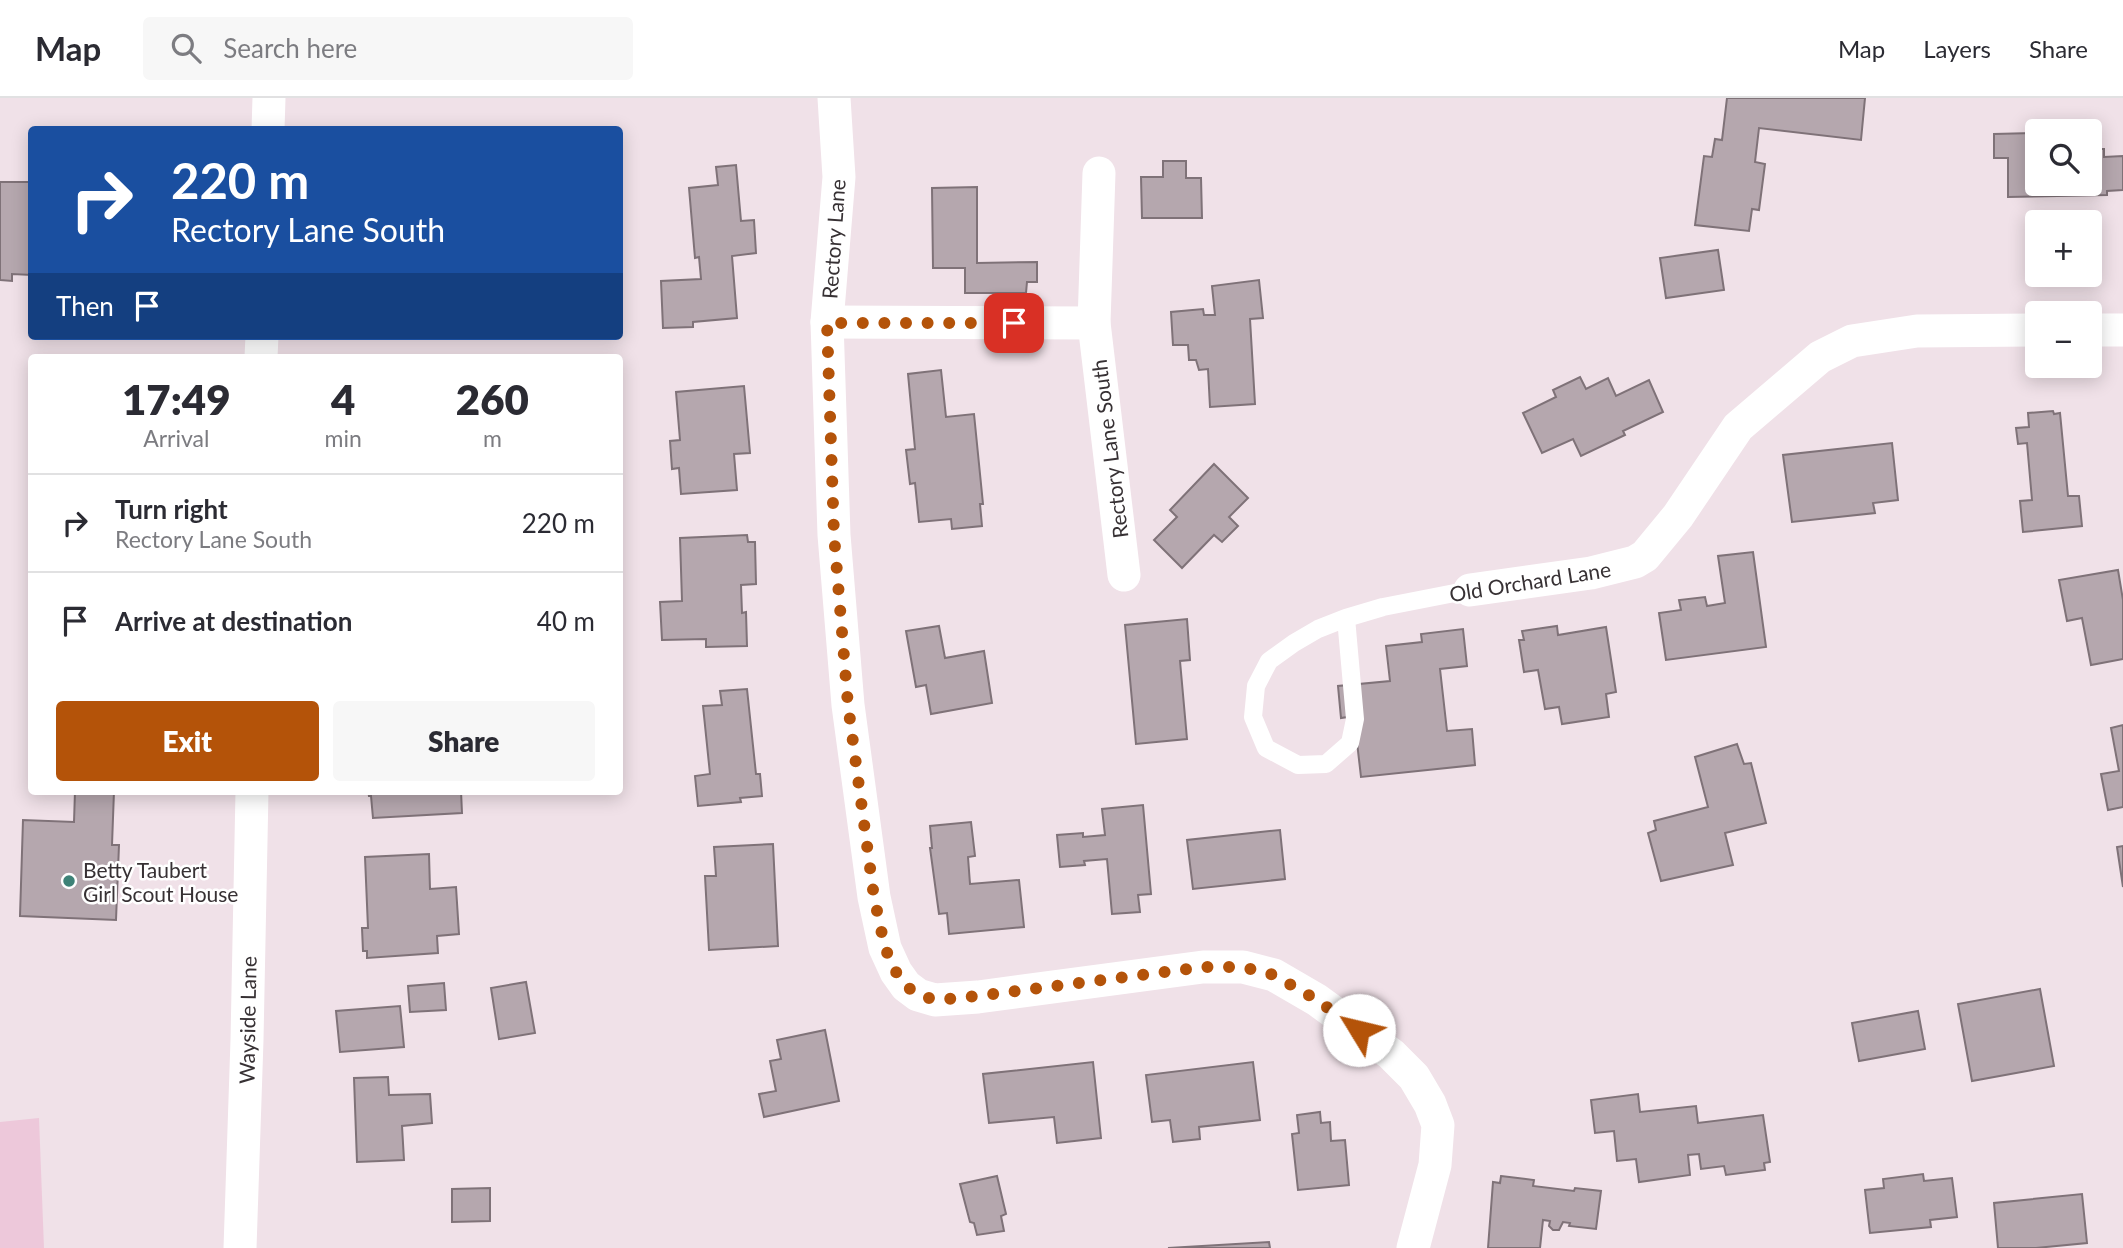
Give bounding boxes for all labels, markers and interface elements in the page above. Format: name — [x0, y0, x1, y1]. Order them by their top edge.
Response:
search box — [143, 17, 633, 80]
text: Map — [35, 28, 101, 68]
icon: search — [167, 29, 205, 67]
text: Search here — [223, 32, 357, 64]
text: Map — [1838, 34, 1885, 63]
text: Layers — [1923, 34, 1991, 63]
text: Share — [2029, 34, 2088, 63]
map controls — [2025, 119, 2102, 378]
button: search — [2025, 119, 2102, 196]
text: 220 m — [171, 151, 309, 209]
icon: right — [56, 154, 147, 245]
street label: Rectory Lane — [816, 178, 850, 300]
text: Rectory Lane South — [171, 210, 445, 249]
button: + — [2025, 210, 2102, 287]
icon: arrive — [128, 287, 166, 325]
text: Then — [56, 290, 114, 322]
pin — [984, 293, 1044, 353]
button: − — [2025, 301, 2102, 378]
icon: arrive — [995, 304, 1033, 342]
street label: Rectory Lane South — [1086, 358, 1132, 540]
text: 17:49 — [122, 374, 231, 424]
text: 4 — [331, 374, 355, 424]
text: 260 — [456, 374, 529, 424]
text: Arrival — [143, 424, 209, 452]
text: min — [325, 424, 362, 452]
text: m — [483, 424, 502, 452]
text: Turn right — [115, 493, 228, 525]
icon: right — [56, 504, 94, 542]
text: 220 m — [522, 507, 595, 539]
text: Rectory Lane South — [115, 525, 312, 553]
street label: Old Orchard Lane — [1447, 556, 1613, 606]
icon: arrive — [56, 602, 94, 640]
text: Arrive at destination — [115, 605, 352, 637]
text: 40 m — [537, 605, 595, 637]
button: Exit — [56, 701, 319, 781]
button: Share — [333, 701, 595, 781]
place label: Betty Taubert Girl Scout House — [83, 857, 238, 906]
marker: Betty Taubert Girl Scout House — [61, 873, 77, 889]
street label: Wayside Lane — [233, 956, 261, 1084]
position arrow — [1322, 993, 1396, 1067]

